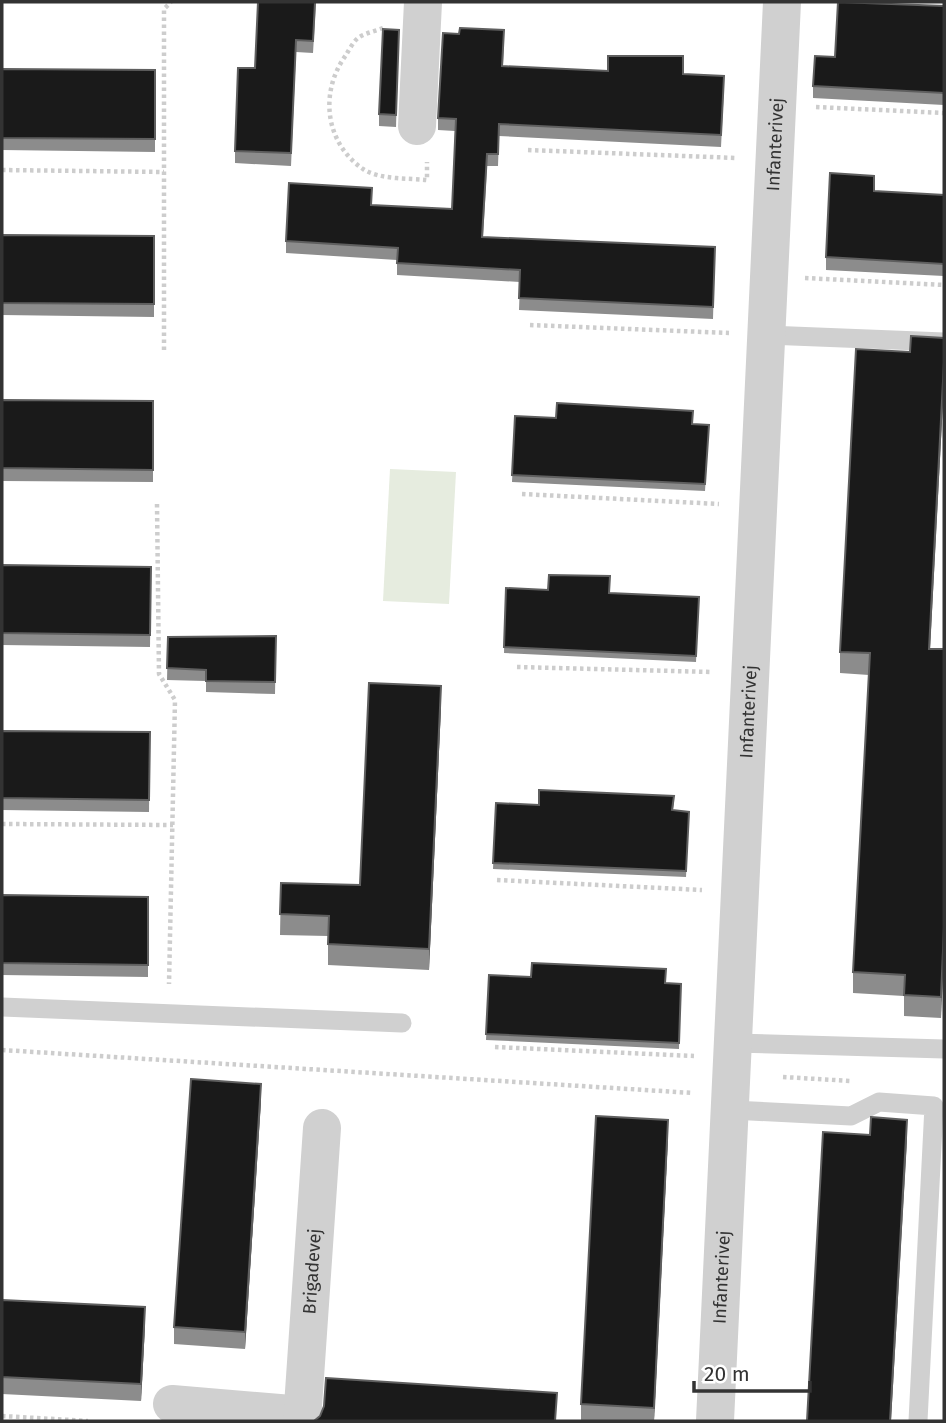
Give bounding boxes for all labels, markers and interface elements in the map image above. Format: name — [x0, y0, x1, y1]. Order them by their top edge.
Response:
street label: Infanterivej — [762, 97, 788, 192]
street label: Infanterivej — [735, 665, 762, 759]
street label: Brigadevej — [298, 1228, 326, 1315]
street label: Infanterivej — [709, 1230, 735, 1324]
scale bar — [694, 1350, 810, 1394]
text: 20 m — [704, 1361, 750, 1387]

